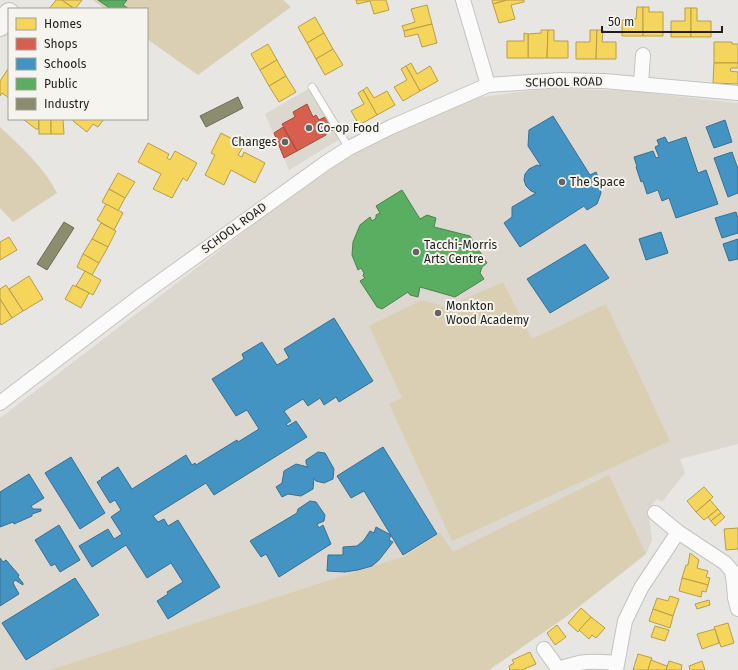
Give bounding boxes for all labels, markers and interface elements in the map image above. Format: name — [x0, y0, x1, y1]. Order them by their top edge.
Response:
legend — [8, 8, 148, 120]
scale bar — [602, 8, 722, 34]
text: 50 m — [608, 15, 634, 29]
text: Homes — [44, 17, 82, 31]
text: Shops — [44, 37, 78, 51]
text: Schools — [44, 57, 87, 71]
street label: SCHOOL ROAD — [525, 74, 603, 90]
text: Public — [44, 77, 78, 91]
text: Industry — [44, 97, 89, 111]
place label: Co-op Food — [317, 121, 379, 135]
marker: Co-op Food — [304, 123, 314, 133]
place label: Changes — [232, 135, 277, 149]
marker: Changes — [280, 137, 290, 147]
place label: The Space — [570, 175, 625, 189]
marker: The Space — [557, 177, 567, 187]
street label: SCHOOL ROAD — [199, 200, 270, 256]
place label: Tacchi-Morris Arts Centre — [424, 238, 498, 266]
marker: Tacchi-Morris Arts Centre — [411, 247, 421, 257]
place label: Monkton Wood Academy — [446, 299, 529, 327]
marker: Monkton Wood Academy — [433, 308, 443, 318]

